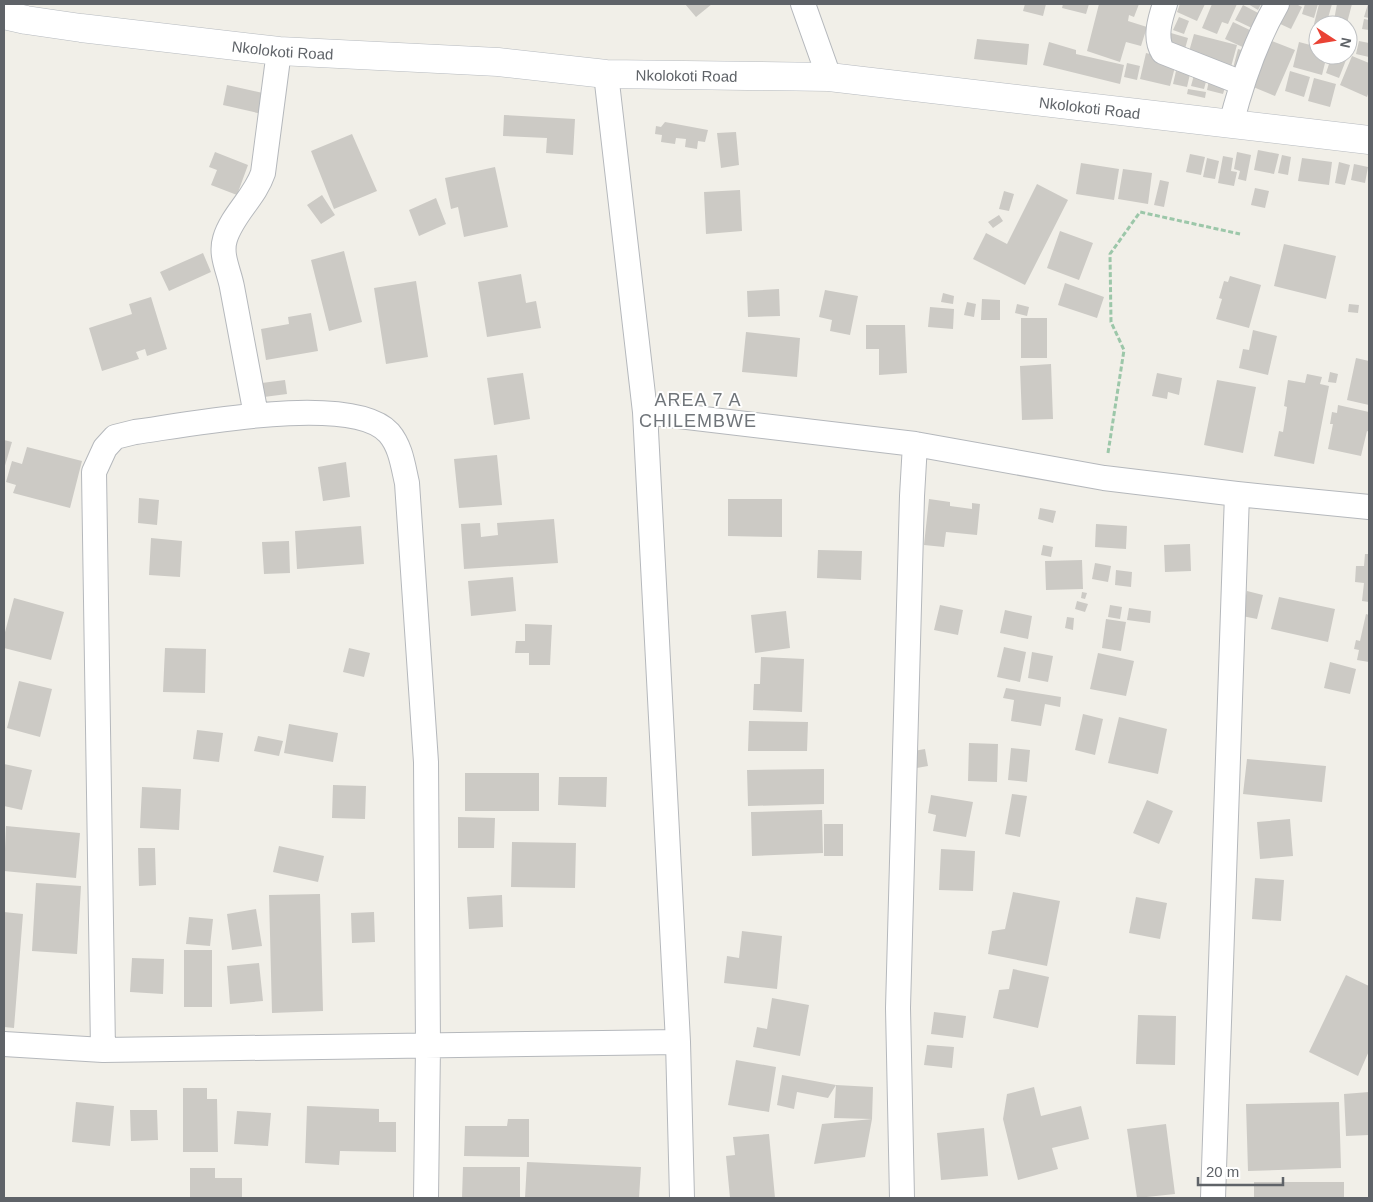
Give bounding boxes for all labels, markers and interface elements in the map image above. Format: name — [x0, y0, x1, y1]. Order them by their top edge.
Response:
north arrow — [1308, 15, 1358, 65]
text: N — [1337, 36, 1355, 49]
street label: Nkolokoti Road — [231, 37, 334, 62]
street label: Nkolokoti Road — [636, 66, 738, 84]
street label: Nkolokoti Road — [1038, 93, 1141, 122]
district label: AREA 7 A CHILEMBWE — [639, 390, 757, 431]
scale bar — [1198, 1154, 1283, 1186]
text: 20 m — [1206, 1163, 1239, 1180]

